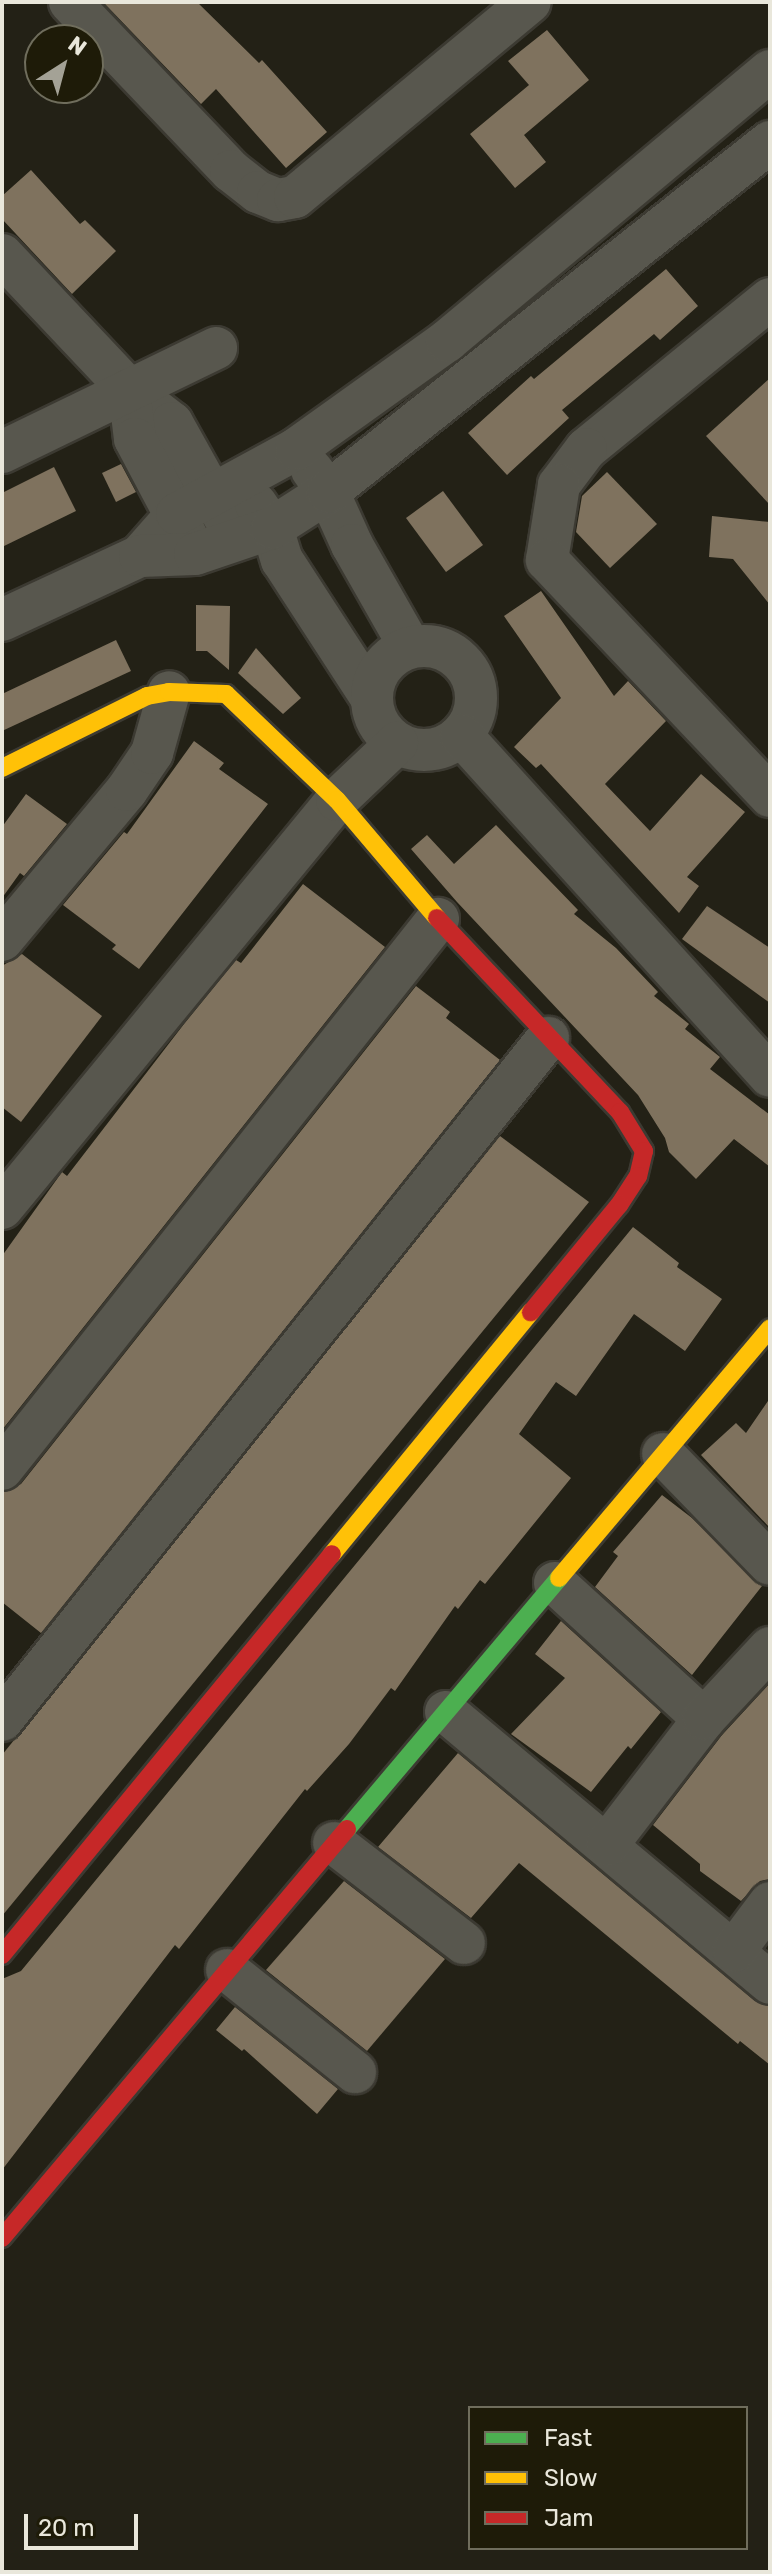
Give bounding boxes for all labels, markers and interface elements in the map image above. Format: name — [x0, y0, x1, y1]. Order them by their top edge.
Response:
north arrow — [24, 24, 104, 104]
text: N — [63, 30, 92, 61]
legend — [468, 2406, 748, 2550]
text: Fast — [544, 2424, 592, 2452]
text: Slow — [544, 2464, 597, 2492]
scale bar — [28, 2498, 142, 2548]
text: Jam — [544, 2504, 594, 2532]
text: 20 m — [38, 2514, 95, 2542]

